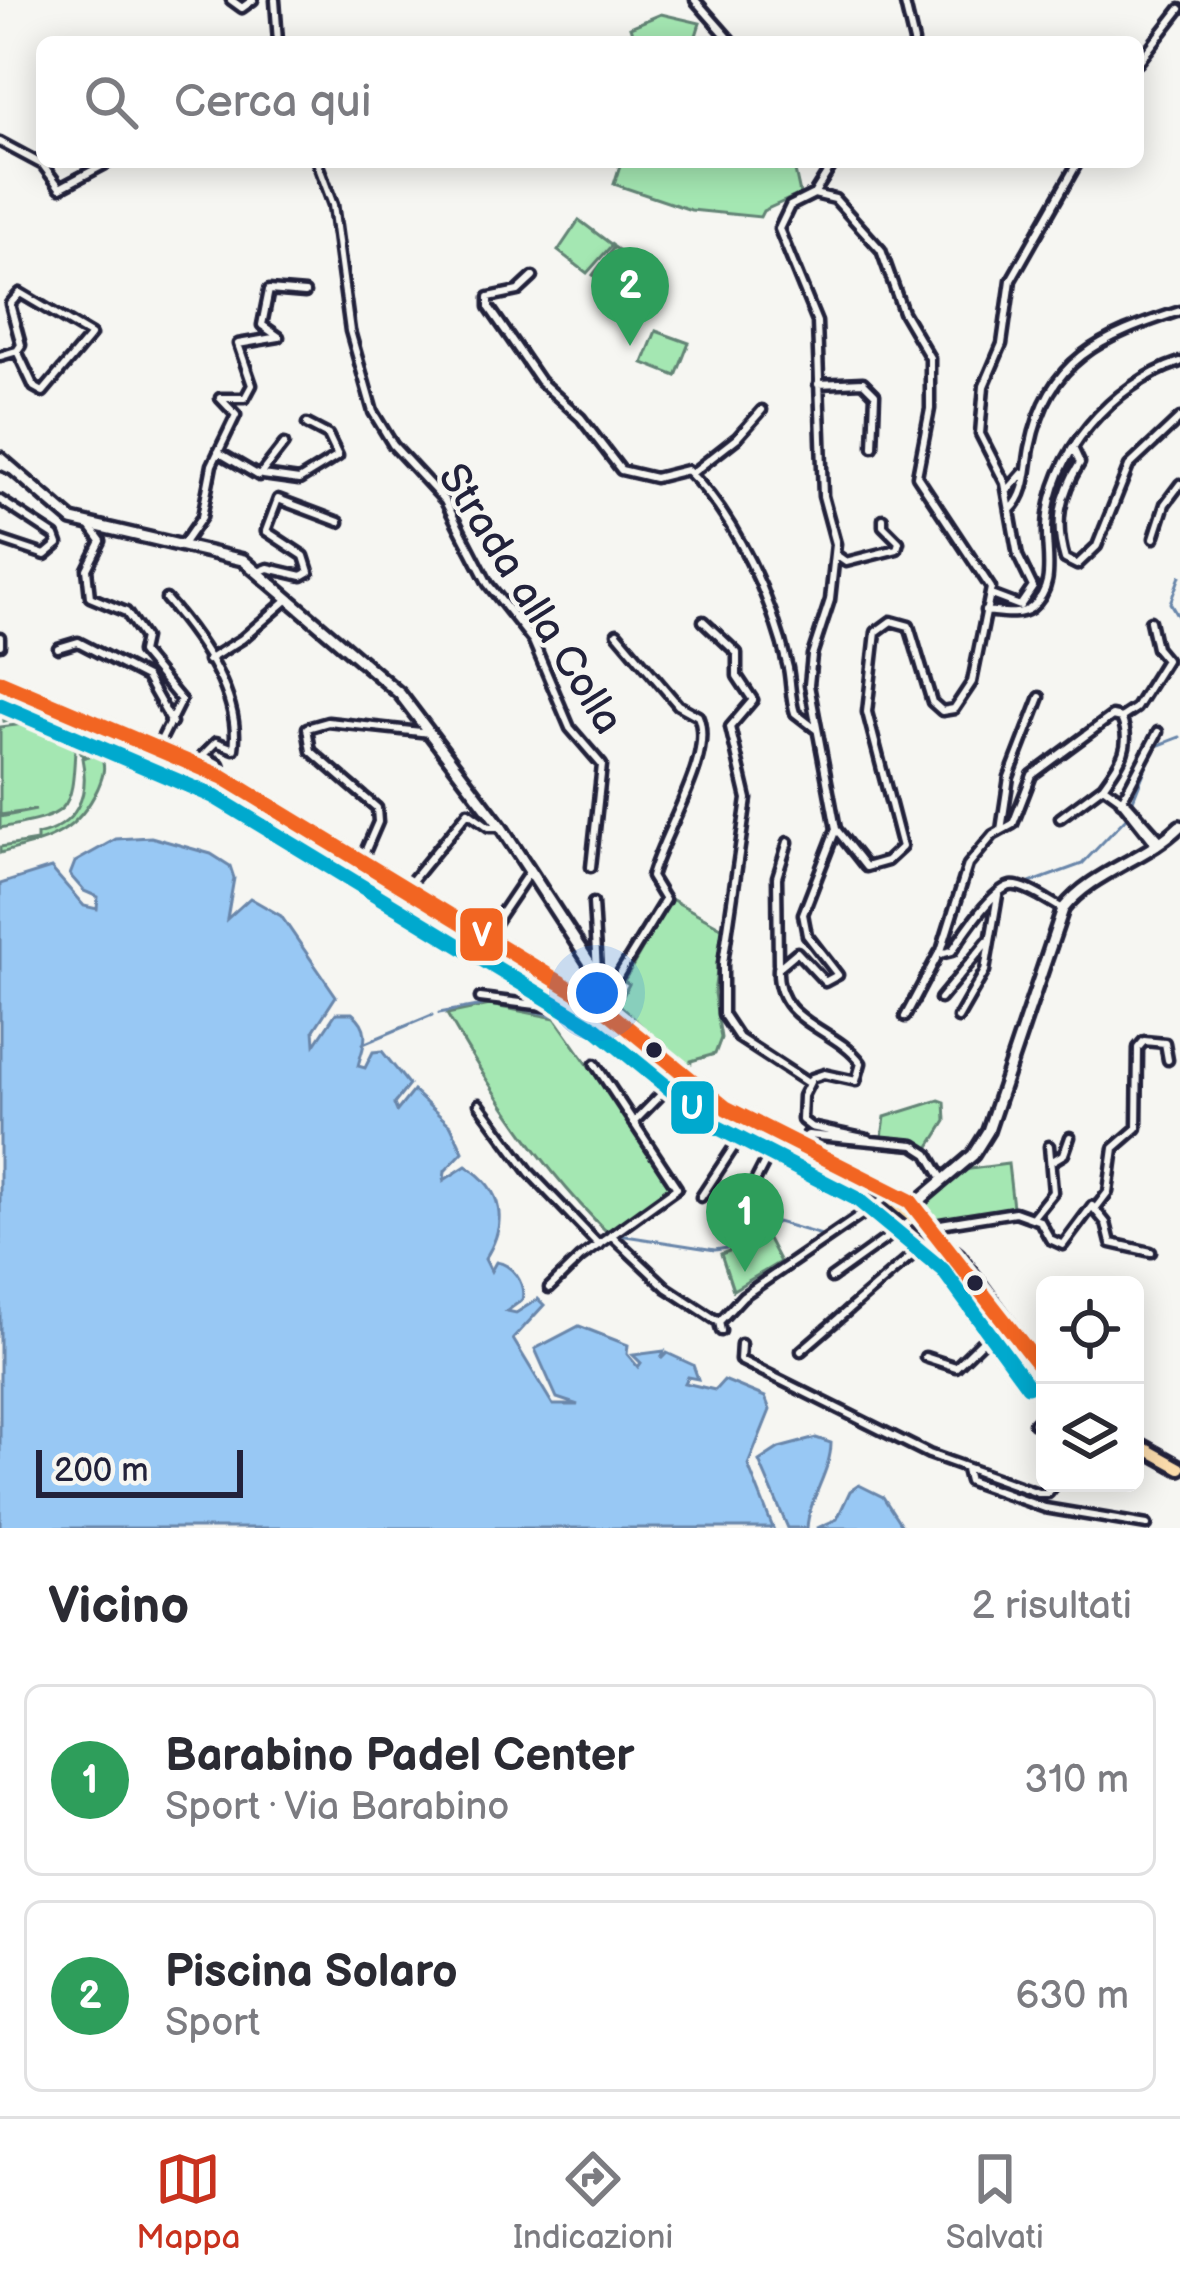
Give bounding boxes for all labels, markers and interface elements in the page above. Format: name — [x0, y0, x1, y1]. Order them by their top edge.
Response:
search box — [36, 36, 1144, 168]
icon: search — [78, 69, 144, 135]
text: Cerca qui — [174, 75, 371, 130]
pin: 2 — [591, 247, 669, 346]
street label: Strada alla Colla — [426, 455, 633, 744]
line badge: V — [458, 906, 505, 963]
text: V — [472, 916, 493, 956]
your location — [567, 963, 627, 1023]
unlabelled marker — [643, 1039, 665, 1061]
line badge: U — [669, 1079, 716, 1136]
text: U — [680, 1089, 704, 1129]
pin: 1 — [706, 1173, 784, 1272]
unlabelled marker — [964, 1272, 986, 1294]
map controls — [1036, 1276, 1144, 1492]
button: locate — [1036, 1276, 1144, 1384]
button: layers — [1036, 1384, 1144, 1492]
scale bar — [36, 1444, 243, 1497]
text: 200 m — [54, 1451, 148, 1491]
text: Vicino — [48, 1576, 189, 1637]
text: 2 risultati — [972, 1583, 1132, 1630]
text: Barabino Padel Center — [165, 1729, 634, 1784]
text: 1 — [82, 1757, 98, 1804]
text: 310 m — [1024, 1757, 1129, 1804]
text: Sport · Via Barabino — [165, 1784, 509, 1831]
text: Piscina Solaro — [165, 1945, 458, 2000]
text: 2 — [78, 1973, 102, 2020]
text: 630 m — [1015, 1973, 1129, 2020]
text: Sport — [165, 2000, 260, 2047]
tab: Mappa — [136, 2146, 240, 2258]
tab: Indicazioni — [513, 2146, 673, 2258]
tab: Salvati — [946, 2146, 1044, 2258]

